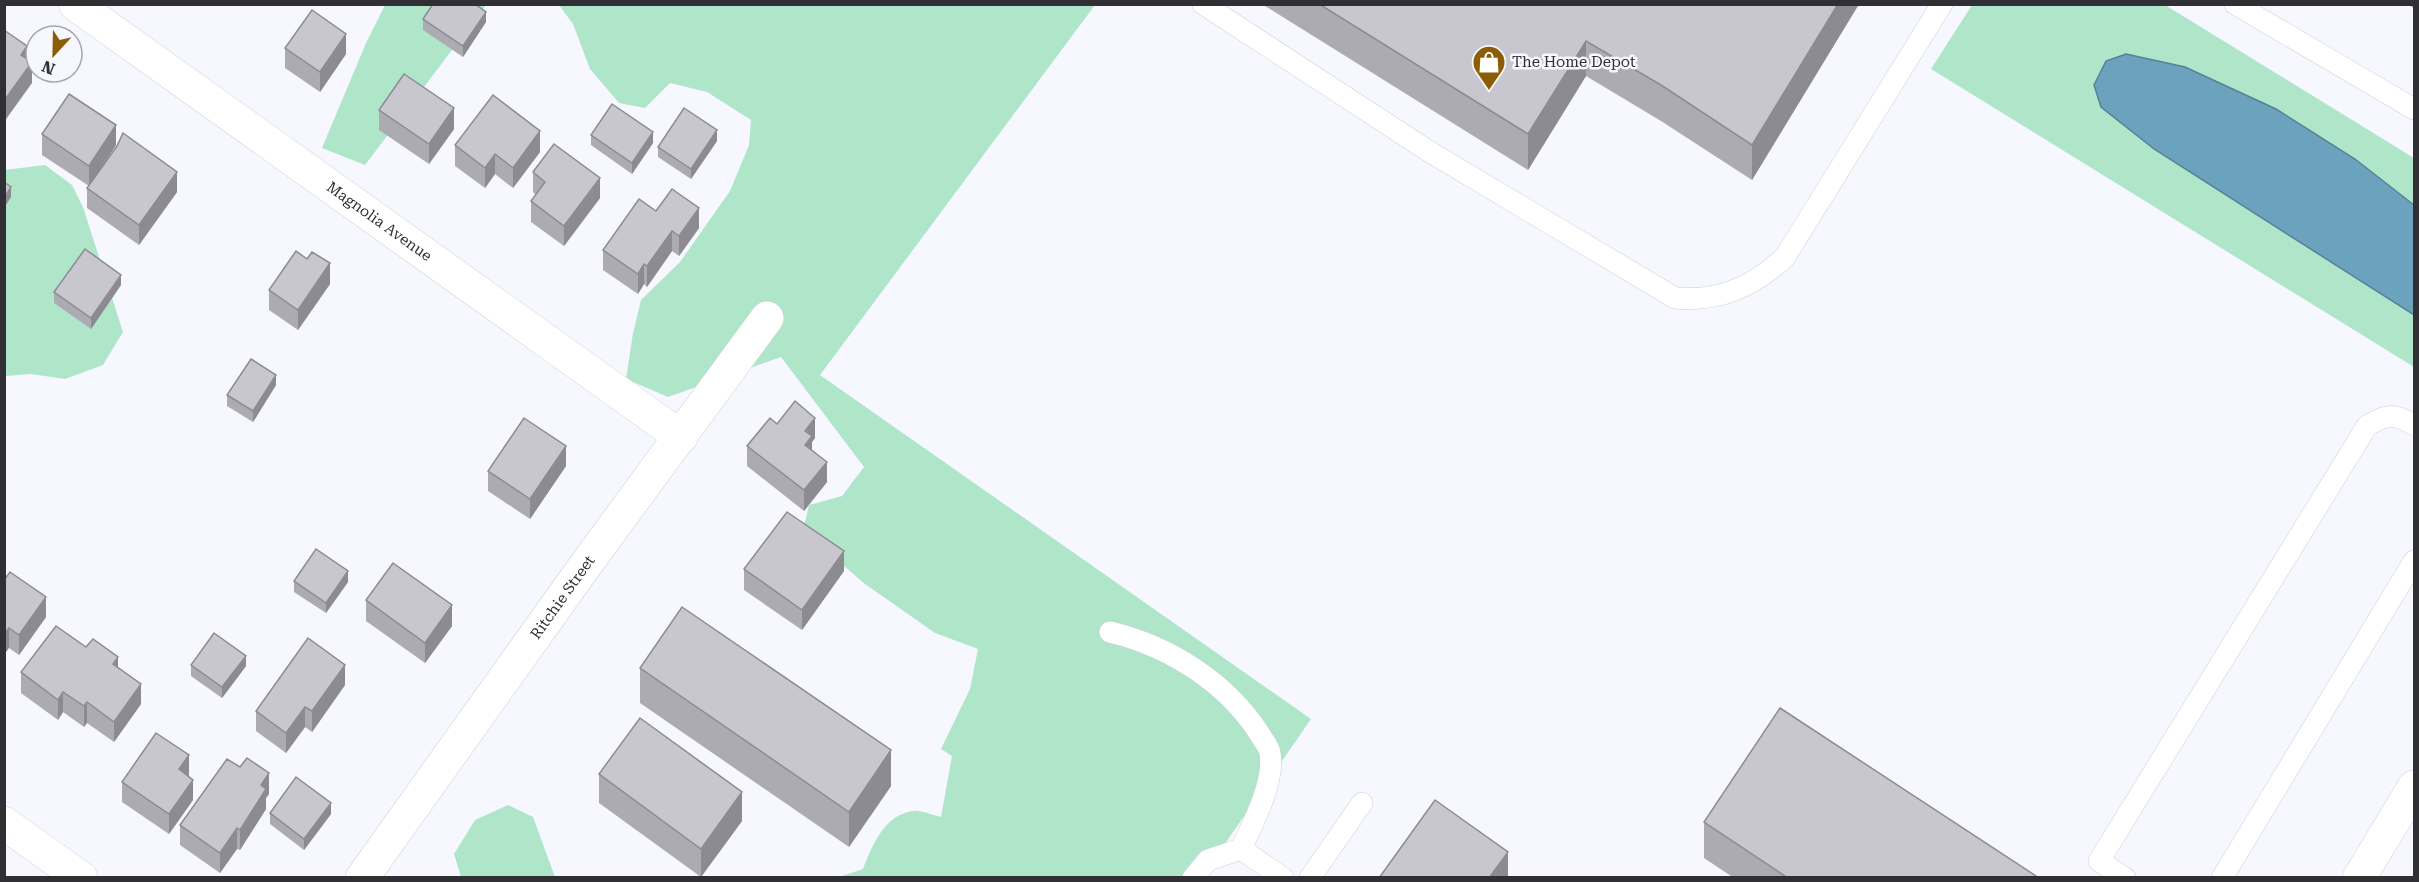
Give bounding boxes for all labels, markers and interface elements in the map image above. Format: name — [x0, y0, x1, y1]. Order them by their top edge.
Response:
north arrow — [24, 24, 84, 84]
shop icon: The Home Depot — [1471, 44, 1507, 91]
place label: The Home Depot — [1512, 53, 1636, 71]
text: N — [39, 56, 58, 79]
street label: Magnolia Avenue — [323, 178, 435, 265]
street label: Ritchie Street — [527, 552, 599, 643]

